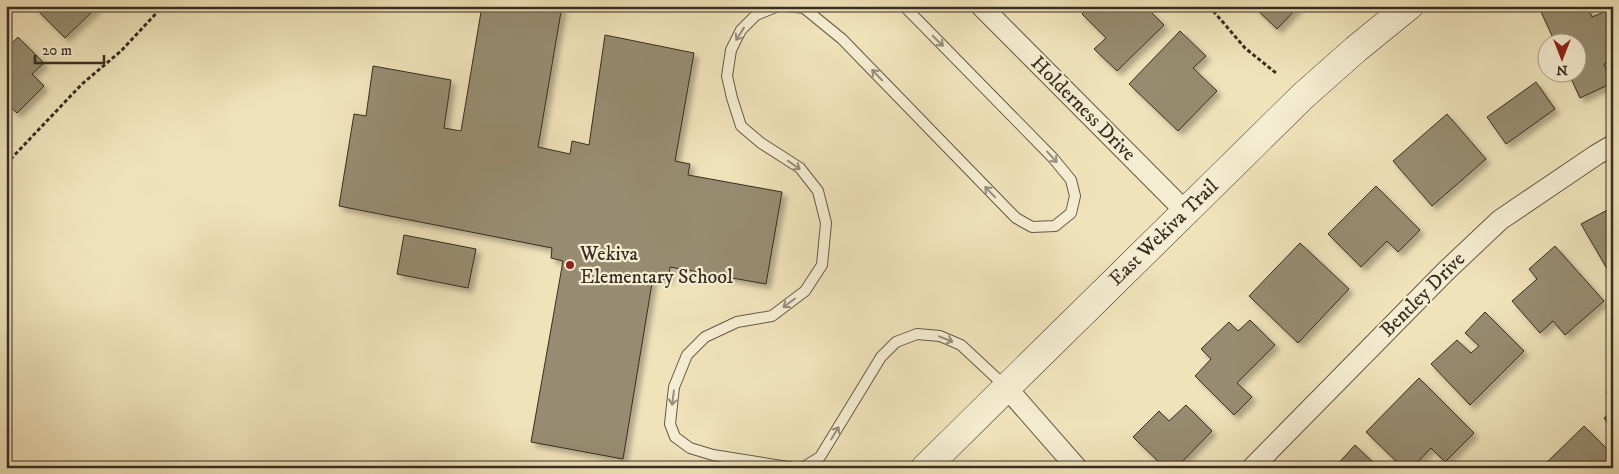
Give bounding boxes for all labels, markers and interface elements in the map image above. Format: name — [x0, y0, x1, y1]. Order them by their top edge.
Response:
one-way arrow — [735, 26, 745, 40]
scale bar — [35, 32, 104, 64]
north arrow — [1536, 32, 1586, 82]
one-way arrow — [932, 35, 944, 47]
text: 20 m — [42, 41, 72, 60]
street label: Holderness Drive — [1025, 51, 1141, 167]
text: N — [1556, 61, 1568, 79]
one-way arrow — [871, 69, 883, 81]
one-way arrow — [1046, 150, 1058, 163]
one-way arrow — [787, 160, 801, 170]
street label: East Wekiva Trail — [1104, 175, 1224, 291]
one-way arrow — [984, 185, 996, 198]
place label: Wekiva Elementary School — [579, 242, 733, 290]
street label: Bentley Drive — [1375, 247, 1471, 343]
marker: Wekiva Elementary School — [564, 259, 576, 271]
one-way arrow — [783, 298, 796, 309]
one-way arrow — [938, 335, 953, 344]
one-way arrow — [668, 389, 678, 405]
one-way arrow — [830, 426, 840, 440]

